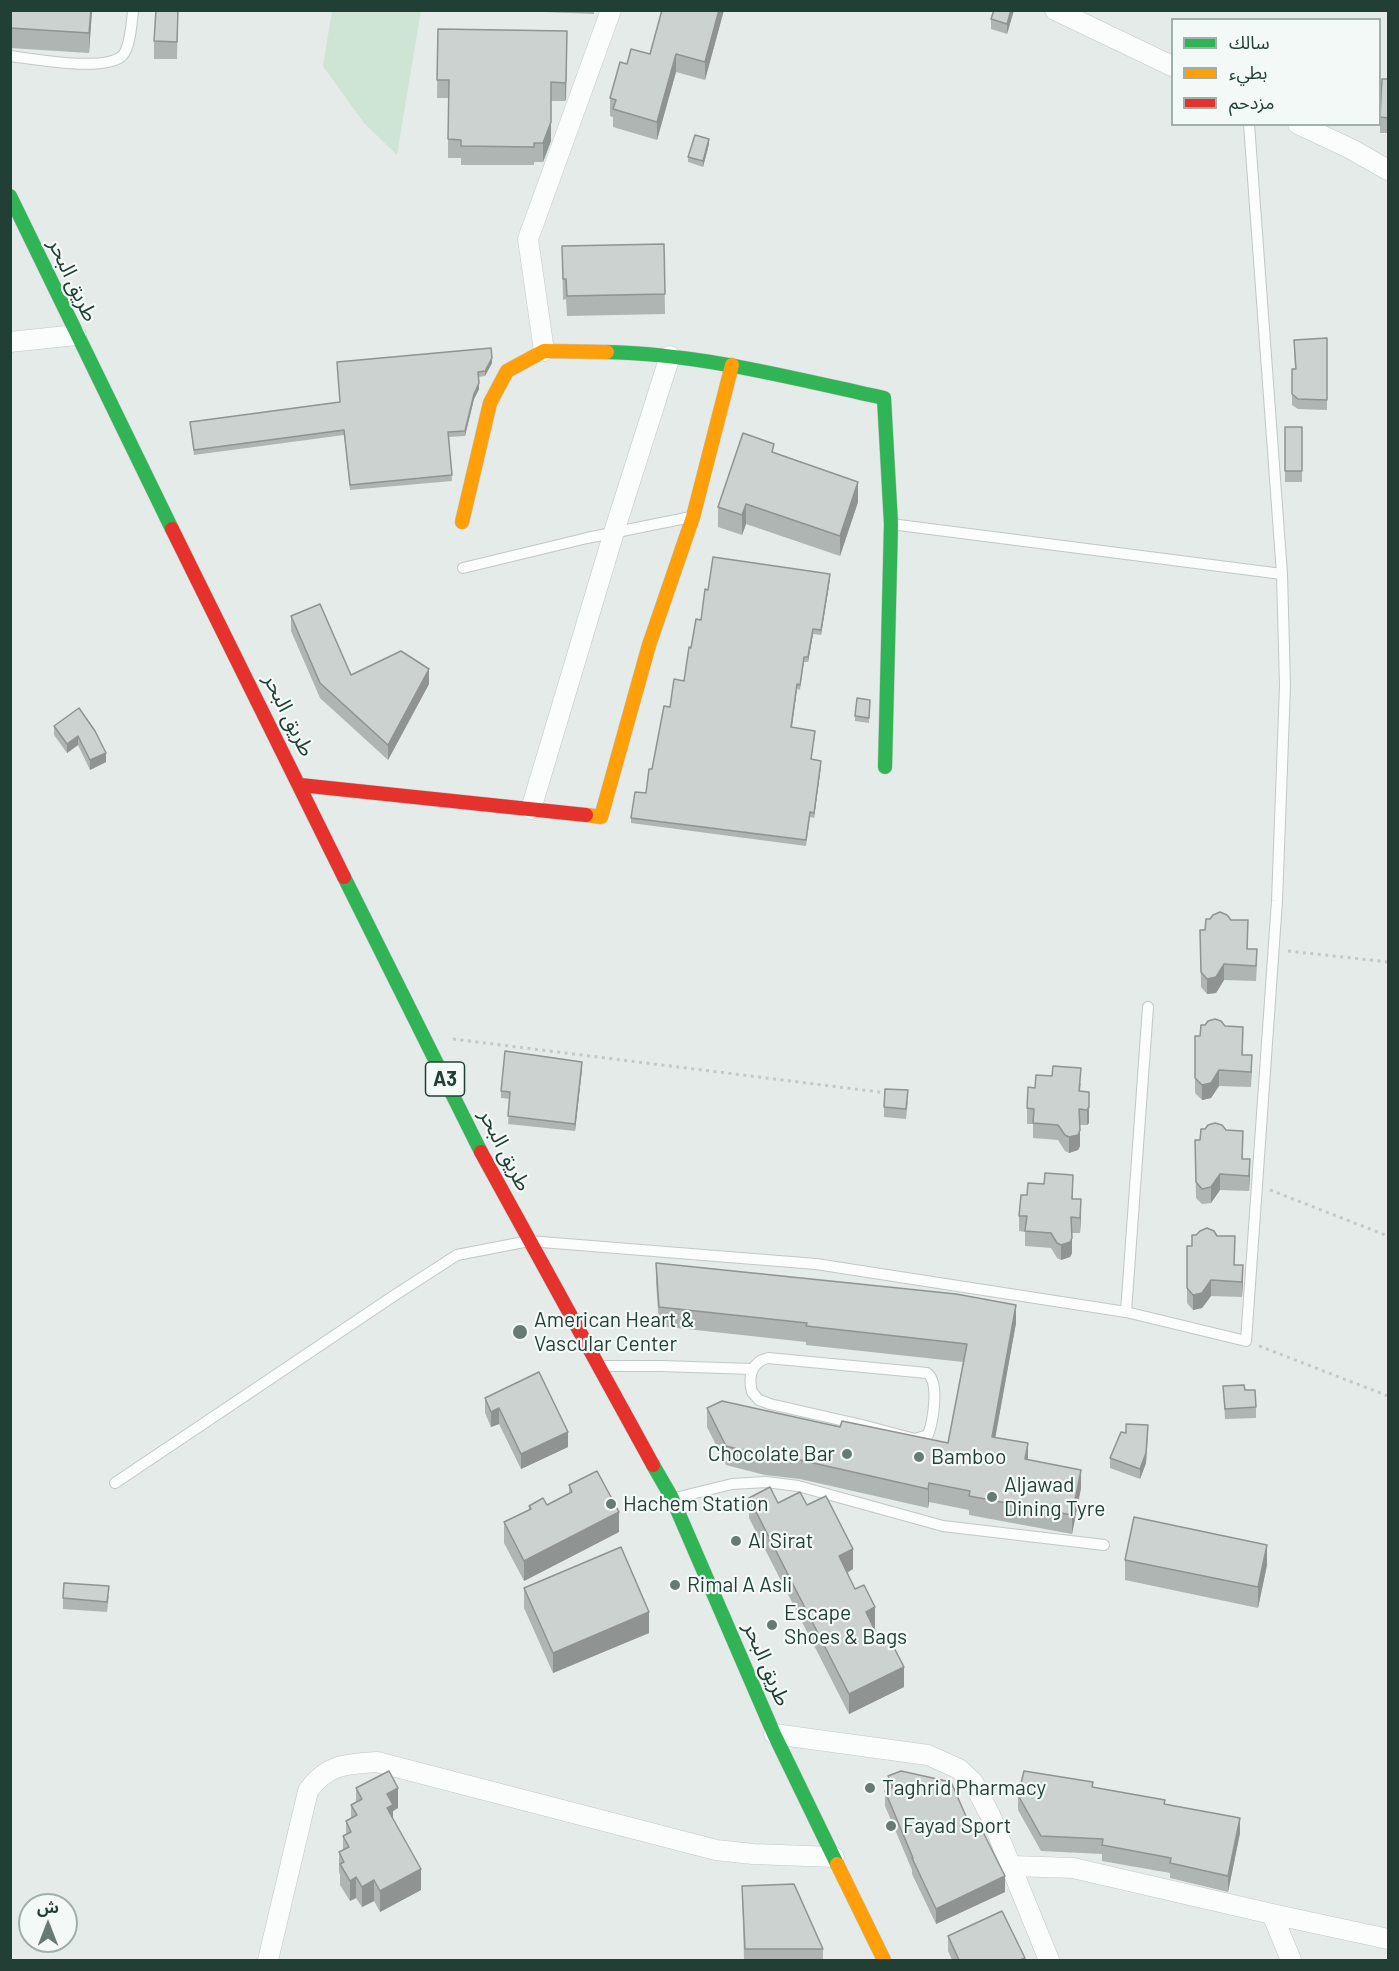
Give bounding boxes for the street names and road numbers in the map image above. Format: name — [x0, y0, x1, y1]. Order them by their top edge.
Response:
street label: طريق البحر — [43, 234, 103, 326]
street label: طريق البحر — [258, 670, 320, 760]
road number: A3 — [426, 1062, 464, 1096]
street label: طريق البحر — [474, 1105, 536, 1195]
street label: طريق البحر — [738, 1618, 796, 1710]

